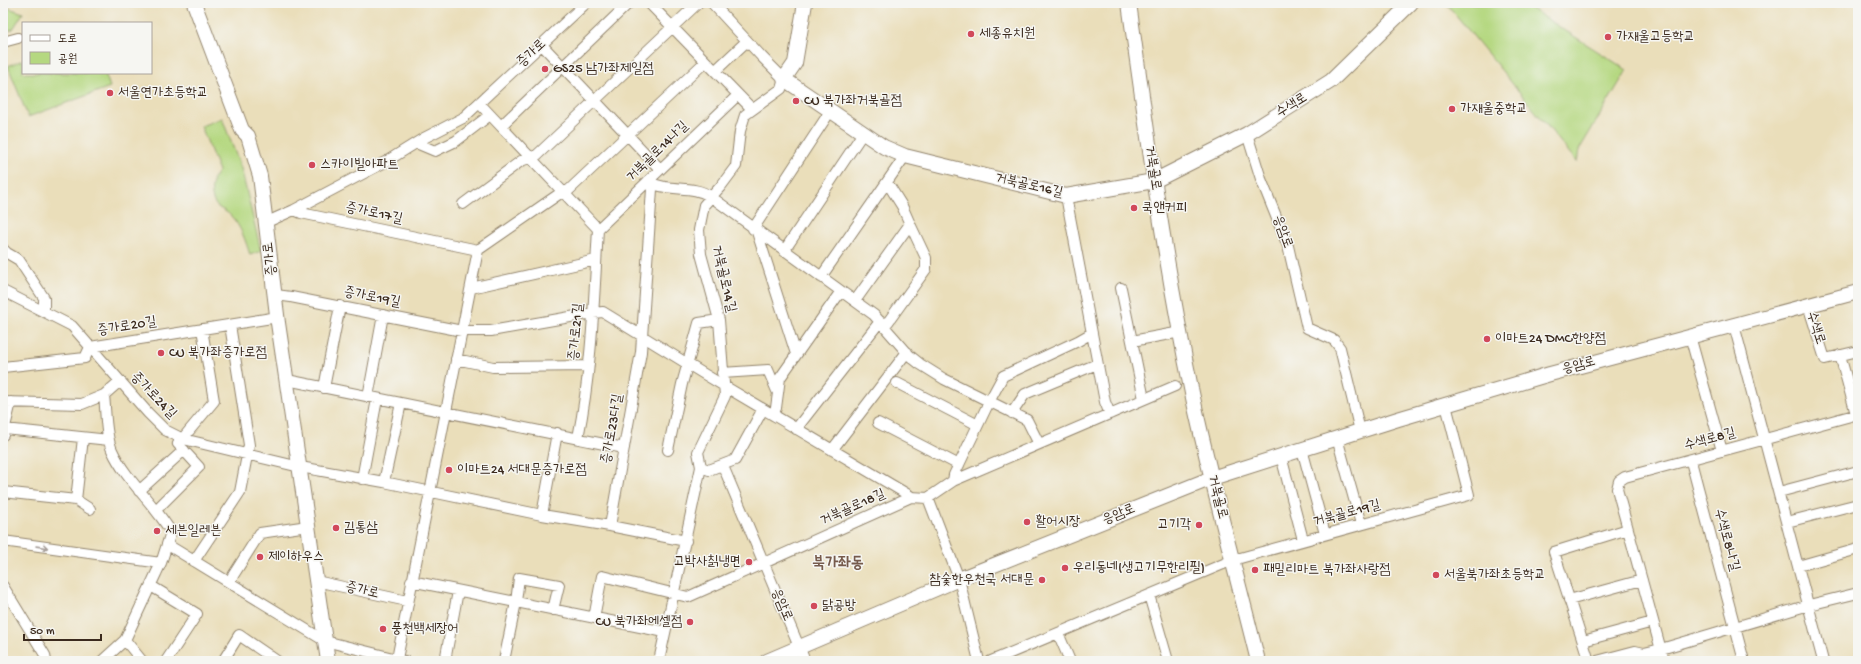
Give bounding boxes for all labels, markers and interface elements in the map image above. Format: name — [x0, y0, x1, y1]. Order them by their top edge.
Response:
legend — [22, 22, 152, 74]
place label: 세종유치원 — [979, 26, 1035, 43]
marker: 세종유치원 — [966, 29, 976, 39]
place label: 가재울고등학교 — [1616, 29, 1695, 46]
marker: 가재울고등학교 — [1603, 32, 1613, 42]
text: 도로 — [58, 33, 77, 47]
street label: 증가로 — [514, 36, 550, 72]
text: 공원 — [58, 53, 77, 67]
place label: GS25 남가좌제일점 — [553, 61, 653, 78]
marker: GS25 남가좌제일점 — [540, 64, 550, 74]
place label: 서울연가초등학교 — [118, 85, 208, 102]
marker: 서울연가초등학교 — [105, 88, 115, 98]
street label: 수색로 — [1273, 90, 1311, 122]
place label: CU 북가좌거북골점 — [804, 93, 902, 110]
marker: CU 북가좌거북골점 — [791, 96, 801, 106]
place label: 가재울중학교 — [1460, 101, 1528, 118]
marker: 가재울중학교 — [1447, 104, 1457, 114]
street label: 거북골로14나길 — [623, 118, 693, 186]
street label: 거북골로 — [1140, 144, 1164, 192]
place label: 스카이빌아파트 — [320, 157, 399, 174]
marker: 스카이빌아파트 — [307, 160, 317, 170]
street label: 거북골로16길 — [993, 170, 1065, 202]
street label: 증가로17길 — [344, 200, 405, 228]
place label: 쿡앤커피 — [1142, 200, 1187, 217]
marker: 쿡앤커피 — [1129, 203, 1139, 213]
street label: 응암로 — [1268, 213, 1296, 251]
street label: 증가로 — [261, 241, 281, 277]
street label: 거북골로14길 — [707, 244, 739, 315]
street label: 증가로19길 — [342, 284, 403, 312]
street label: 증가로21길 — [566, 302, 588, 361]
street label: 수색로 — [1802, 309, 1828, 347]
street label: 증가로20길 — [96, 314, 159, 340]
place label: 이마트24 DMC한양점 — [1495, 331, 1606, 348]
marker: 이마트24 DMC한양점 — [1482, 334, 1492, 344]
place label: CU 북가좌증가로점 — [169, 345, 267, 362]
marker: CU 북가좌증가로점 — [156, 348, 166, 358]
street label: 응암로 — [1560, 353, 1598, 379]
street label: 증가로24길 — [127, 369, 180, 423]
street label: 증가로23다길 — [599, 392, 628, 465]
street label: 수색로8길 — [1682, 425, 1738, 455]
place label: 이마트24 서대문증가로점 — [457, 462, 586, 479]
marker: 이마트24 서대문증가로점 — [444, 465, 454, 475]
street label: 거북골로 — [1203, 473, 1231, 521]
street label: 거북골로18길 — [818, 486, 889, 530]
street label: 거북골로19길 — [1311, 497, 1383, 531]
street label: 응암로 — [1100, 501, 1138, 529]
street label: 수색로8나길 — [1710, 507, 1743, 574]
place label: 활어시장 — [1035, 514, 1081, 531]
marker: 활어시장 — [1022, 517, 1032, 527]
place label: 고기각 — [1157, 517, 1191, 534]
place label: 김통삼 — [344, 520, 378, 537]
marker: 고기각 — [1194, 520, 1204, 530]
place label: 세븐일레븐 — [165, 523, 221, 540]
marker: 김통삼 — [331, 523, 341, 533]
marker: 세븐일레븐 — [152, 526, 162, 536]
one-way arrow — [35, 543, 48, 550]
place label: 제이하우스 — [268, 549, 324, 566]
marker: 제이하우스 — [255, 552, 265, 562]
place label: 고박사칡냉면 — [673, 554, 741, 571]
district label: 북가좌동 — [812, 554, 864, 574]
marker: 고박사칡냉면 — [744, 557, 754, 567]
place label: 우리동네(생고기무한리필) — [1073, 560, 1205, 577]
place label: 패밀리마트 북가좌사랑점 — [1263, 562, 1390, 579]
marker: 우리동네(생고기무한리필) — [1060, 563, 1070, 573]
marker: 패밀리마트 북가좌사랑점 — [1250, 565, 1260, 575]
place label: 서울북가좌초등학교 — [1444, 567, 1545, 584]
marker: 서울북가좌초등학교 — [1431, 570, 1441, 580]
place label: 참숯한우천국 서대문 — [929, 572, 1034, 589]
marker: 참숯한우천국 서대문 — [1037, 575, 1047, 585]
street label: 증가로 — [344, 579, 380, 603]
street label: 응암로 — [767, 586, 795, 624]
place label: 닭공방 — [822, 598, 857, 615]
marker: 닭공방 — [809, 601, 819, 611]
place label: CU 북가좌에셀점 — [595, 614, 682, 631]
scale bar — [24, 616, 101, 642]
marker: CU 북가좌에셀점 — [685, 617, 695, 627]
place label: 풍천백세장어 — [391, 621, 459, 638]
marker: 풍천백세장어 — [378, 624, 388, 634]
text: 50 m — [30, 625, 55, 639]

